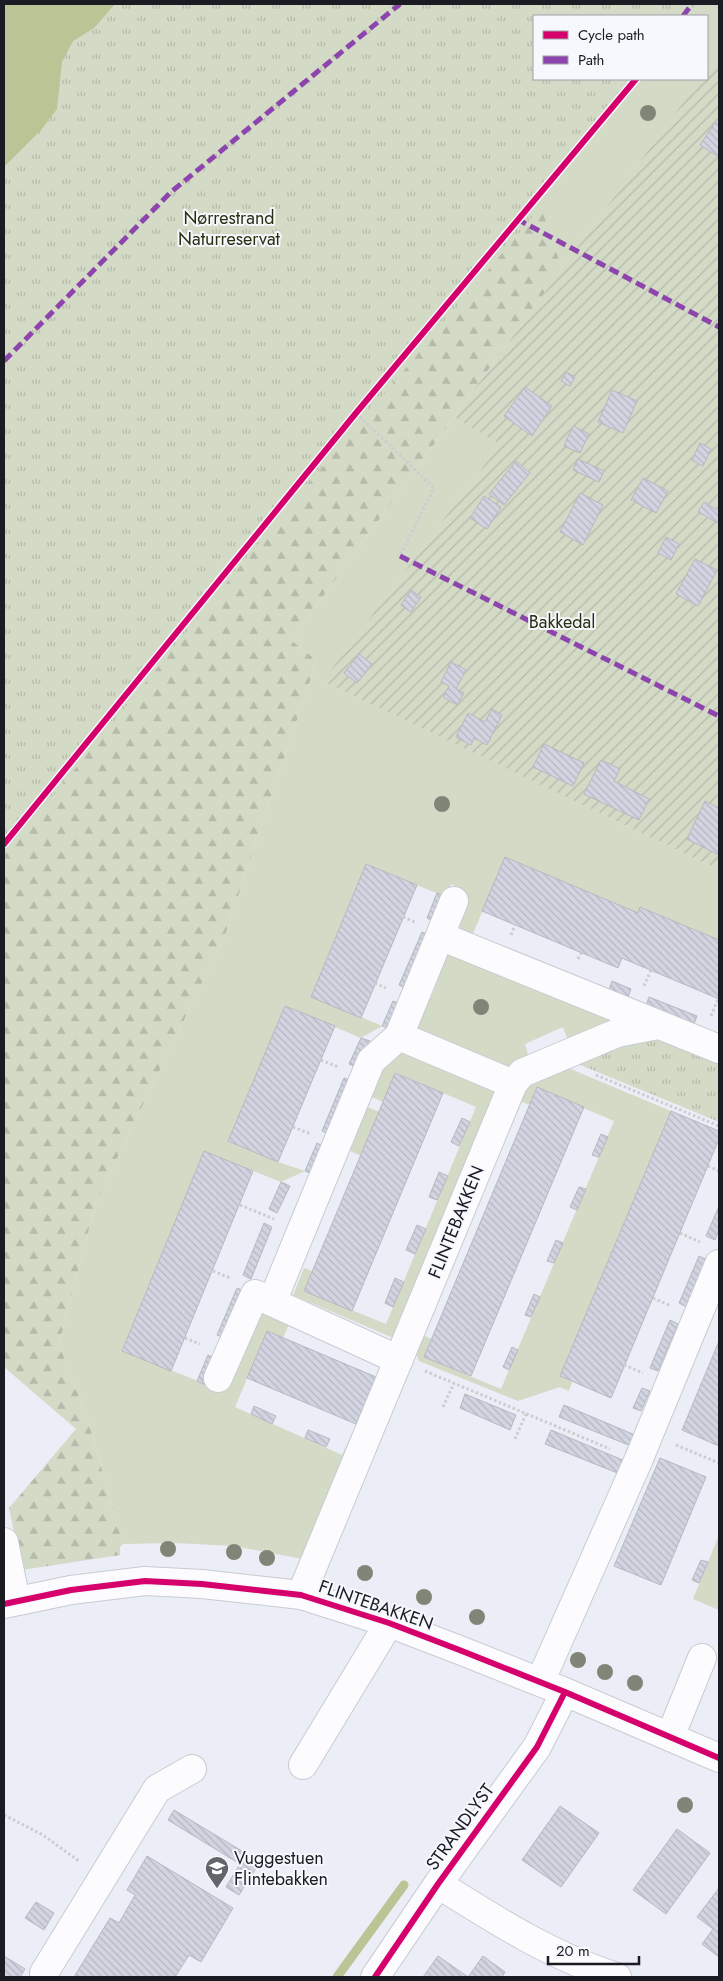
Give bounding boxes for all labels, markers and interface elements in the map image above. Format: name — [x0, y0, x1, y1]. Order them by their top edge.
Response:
legend — [533, 15, 708, 80]
text: Cycle path — [578, 24, 645, 46]
text: Path — [578, 49, 604, 71]
park label: Nørrestrand Naturreservat — [178, 205, 281, 252]
park label: Bakkedal — [529, 609, 595, 635]
street label: FLINTEBAKKEN — [422, 1162, 490, 1282]
street label: FLINTEBAKKEN — [315, 1573, 437, 1637]
street label: STRANDLYST — [420, 1778, 501, 1876]
place label: Vuggestuen Flintebakken — [234, 1845, 328, 1892]
school or university icon: Vuggestuen Flintebakken — [204, 1855, 230, 1889]
scale bar — [548, 1934, 639, 1966]
text: 20 m — [556, 1940, 590, 1962]

